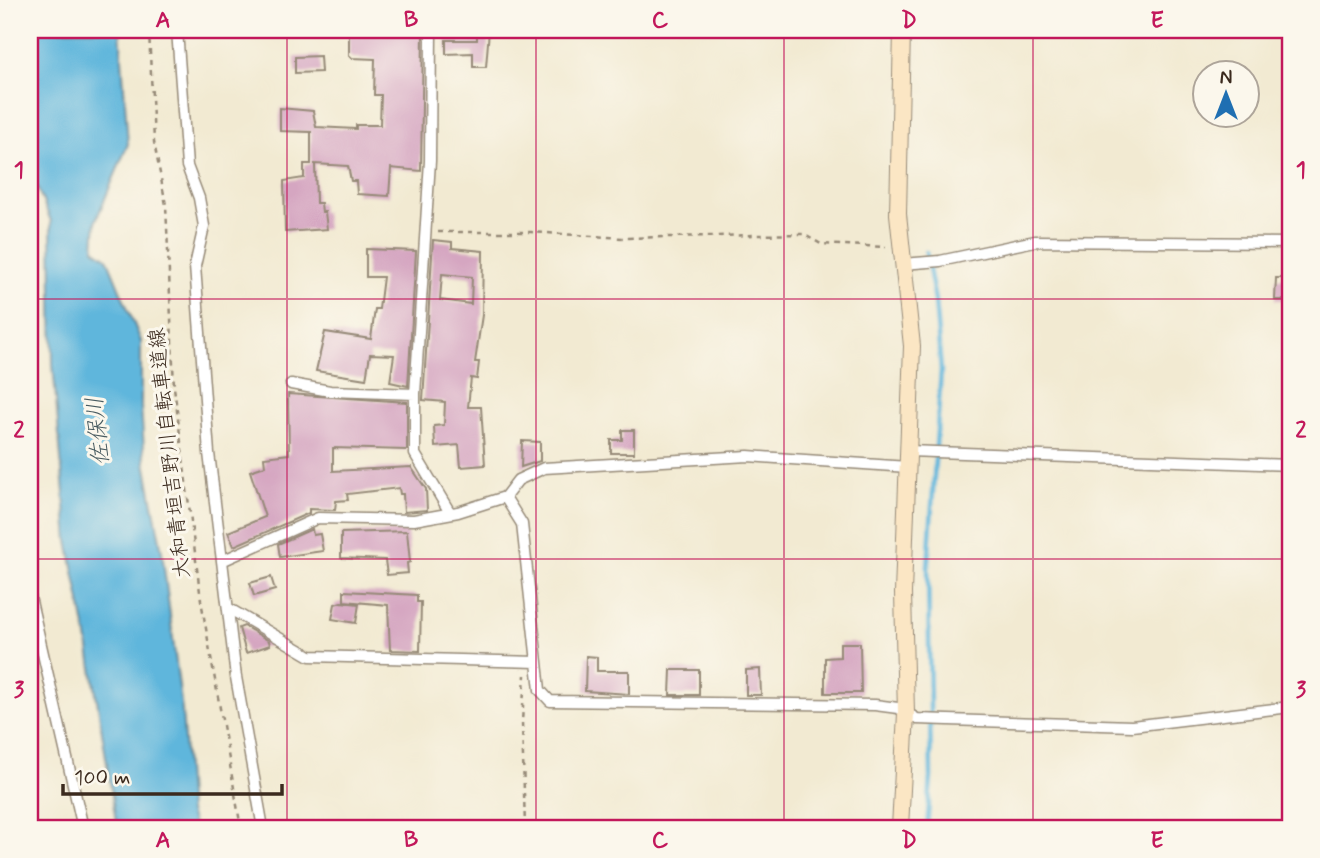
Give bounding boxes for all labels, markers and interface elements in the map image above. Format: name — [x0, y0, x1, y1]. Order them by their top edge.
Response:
text: A — [155, 6, 171, 36]
text: B — [404, 6, 419, 36]
text: C — [652, 6, 669, 36]
text: D — [901, 6, 917, 36]
text: E — [1150, 6, 1164, 36]
north arrow — [1190, 60, 1260, 130]
text: N — [1220, 66, 1232, 91]
text: 1 — [14, 156, 24, 186]
text: 1 — [1296, 156, 1306, 186]
street label: 大和青垣吉野川自転車道線 — [143, 326, 197, 580]
water label: 佐保川 — [80, 395, 118, 467]
text: 2 — [13, 416, 25, 446]
text: 2 — [1295, 416, 1307, 446]
text: 3 — [14, 676, 25, 706]
text: 3 — [1296, 676, 1307, 706]
scale bar — [63, 753, 282, 797]
text: 100 m — [74, 764, 130, 792]
text: A — [155, 826, 171, 856]
text: B — [404, 826, 419, 856]
text: C — [652, 826, 669, 856]
text: D — [901, 826, 917, 856]
text: E — [1150, 826, 1164, 856]

